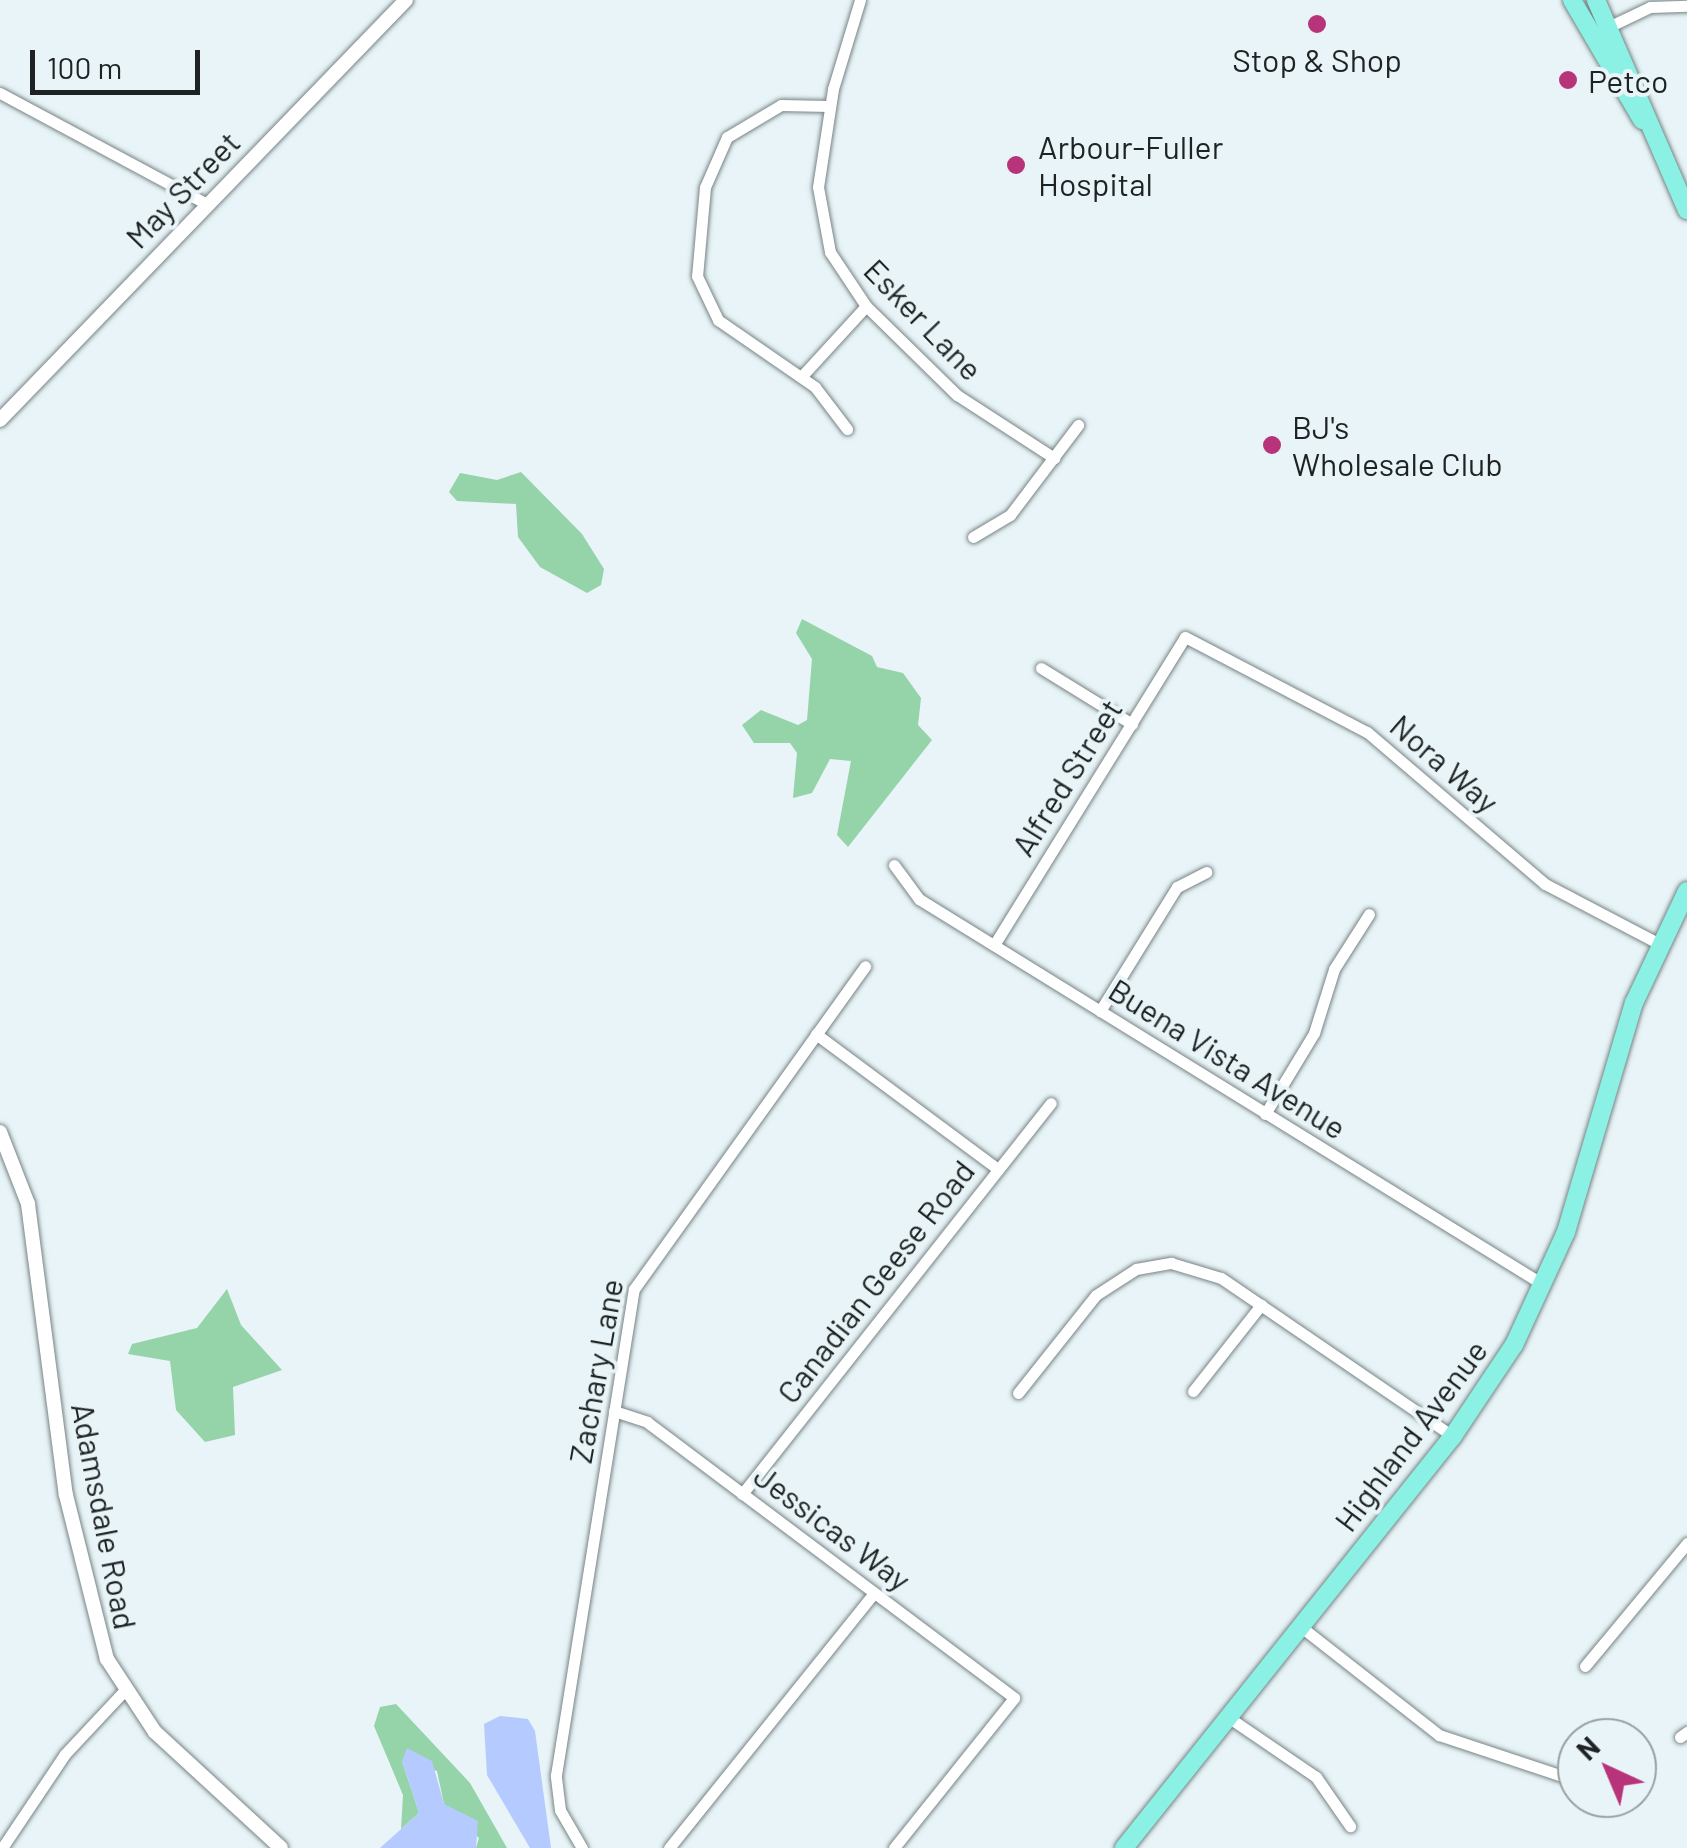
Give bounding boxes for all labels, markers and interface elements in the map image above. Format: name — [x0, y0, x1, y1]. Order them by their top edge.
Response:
marker: Stop & Shop — [1306, 13, 1328, 35]
scale bar — [35, 30, 205, 92]
place label: Stop & Shop — [1232, 40, 1402, 78]
text: 100 m — [47, 49, 122, 85]
place label: Petco — [1588, 61, 1668, 99]
marker: Petco — [1557, 69, 1579, 91]
street label: May Street — [117, 123, 247, 255]
place label: Arbour-Fuller Hospital — [1038, 128, 1223, 203]
marker: Arbour-Fuller Hospital — [1003, 152, 1029, 178]
street label: Esker Lane — [857, 250, 991, 388]
place label: BJ's Wholesale Club — [1292, 408, 1503, 483]
marker: BJ's Wholesale Club — [1261, 434, 1283, 456]
street label: Alfred Street — [1003, 691, 1129, 863]
street label: Nora Way — [1383, 706, 1507, 820]
street label: Buena Vista Avenue — [1102, 970, 1354, 1146]
street label: Canadian Geese Road — [768, 1152, 982, 1410]
street label: Zachary Lane — [560, 1276, 630, 1466]
street label: Highland Avenue — [1326, 1332, 1494, 1538]
street label: Adamsdale Road — [64, 1399, 146, 1633]
street label: Jessicas Way — [747, 1456, 919, 1598]
north arrow — [1557, 1718, 1657, 1818]
text: N — [1569, 1729, 1606, 1767]

